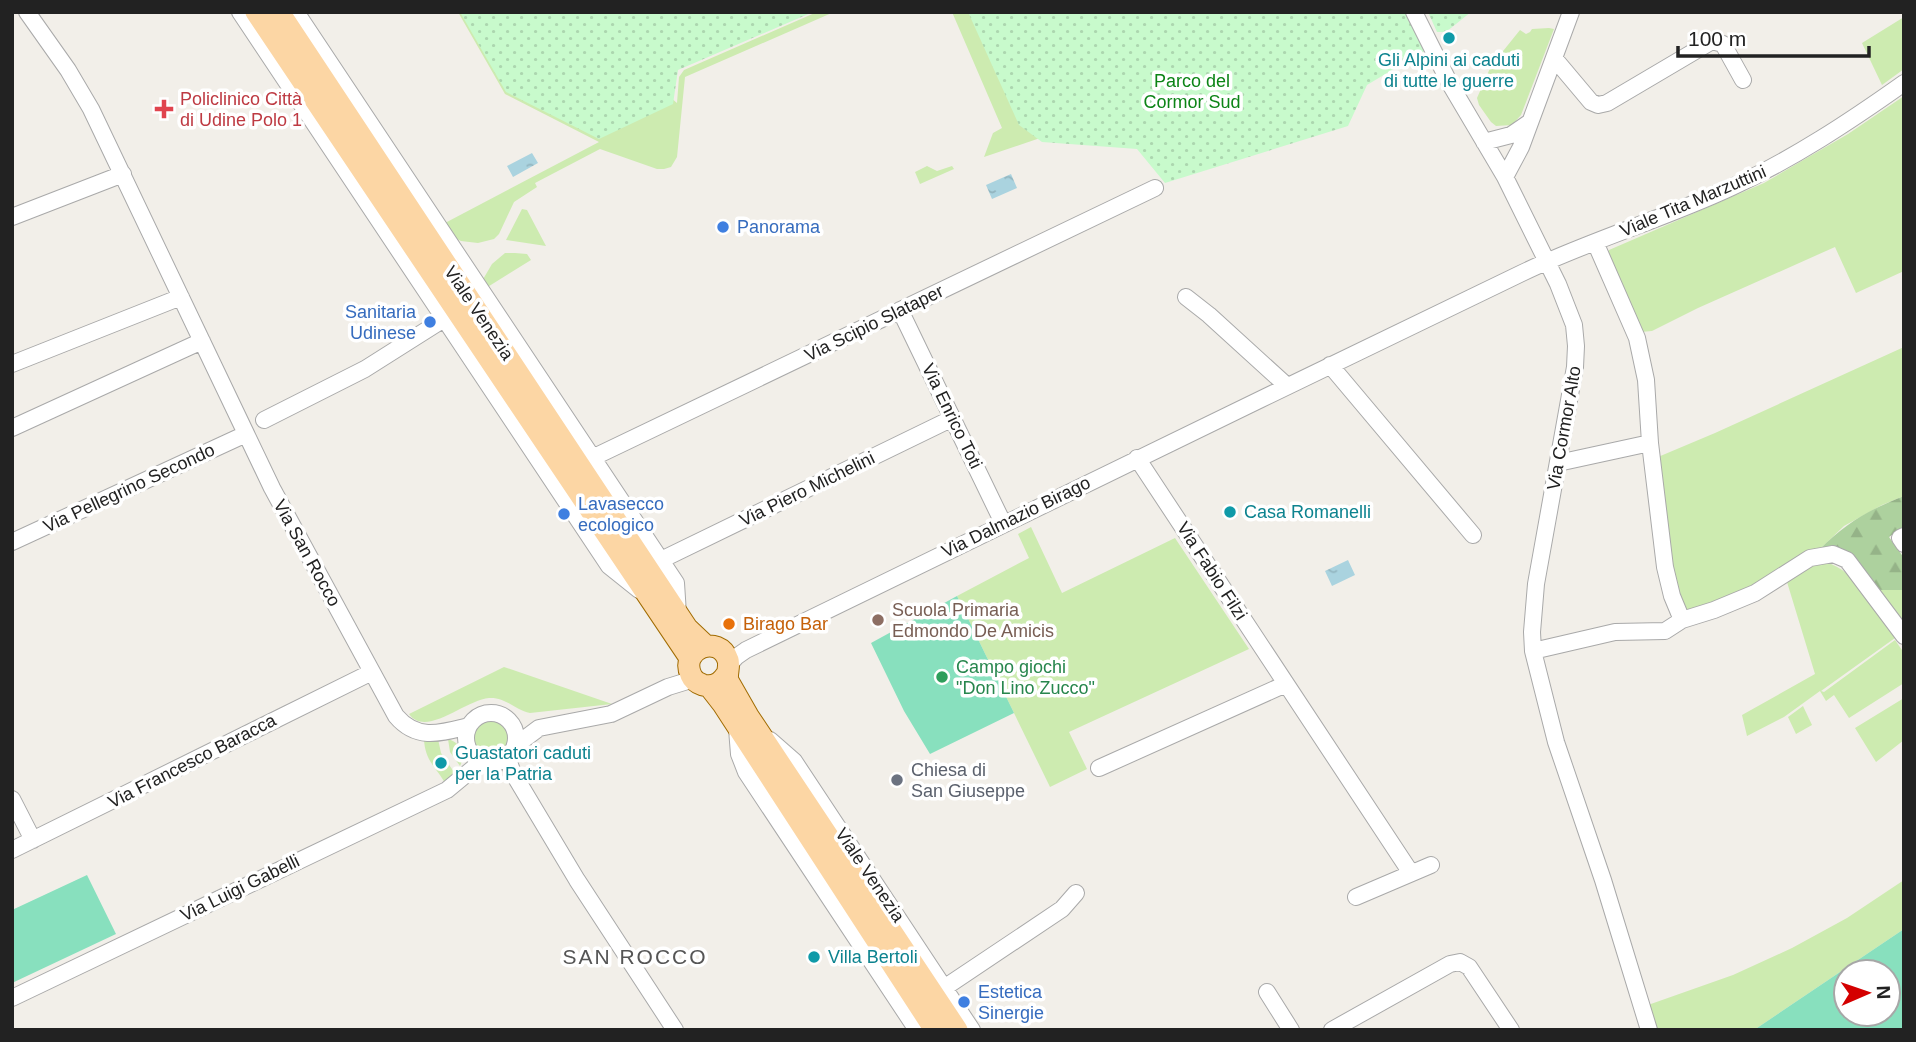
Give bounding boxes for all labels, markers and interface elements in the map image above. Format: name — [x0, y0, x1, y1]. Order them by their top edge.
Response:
scale bar — [1678, 14, 1869, 58]
text: 100 m — [1688, 27, 1746, 50]
marker: Gli Alpini ai caduti di tutte le guerre — [1441, 30, 1457, 46]
place label: Gli Alpini ai caduti di tutte le guerre — [1378, 50, 1520, 91]
park label: Parco del Cormor Sud — [1143, 71, 1241, 112]
place label: Policlinico Città di Udine Polo 1 — [180, 89, 303, 130]
marker: Policlinico Città di Udine Polo 1 — [154, 99, 174, 119]
street label: Viale Tita Marzuttini — [1617, 161, 1769, 241]
place label: Panorama — [737, 217, 821, 237]
marker: Panorama — [715, 219, 731, 235]
street label: Viale Venezia — [440, 262, 518, 364]
street label: Via Scipio Slataper — [801, 281, 947, 365]
place label: Sanitaria Udinese — [345, 302, 417, 343]
marker: Sanitaria Udinese — [422, 314, 438, 330]
street label: Via Enrico Toti — [918, 360, 986, 472]
street label: Via Cormor Alto — [1543, 364, 1585, 492]
street label: Via Pellegrino Secondo — [40, 439, 218, 537]
street label: Via Piero Michelini — [736, 448, 878, 530]
street label: Via Dalmazio Birago — [938, 472, 1094, 562]
place label: Lavasecco ecologico — [578, 494, 664, 535]
street label: Via San Rocco — [269, 496, 345, 610]
place label: Casa Romanelli — [1244, 502, 1371, 522]
marker: Casa Romanelli — [1222, 504, 1238, 520]
marker: Lavasecco ecologico — [556, 506, 572, 522]
street label: Via Fabio Filzi — [1173, 518, 1251, 624]
place label: Scuola Primaria Edmondo De Amicis — [892, 600, 1054, 641]
marker: Scuola Primaria Edmondo De Amicis — [870, 612, 886, 628]
place label: Birago Bar — [743, 614, 828, 634]
marker: Birago Bar — [721, 616, 737, 632]
place label: Campo giochi "Don Lino Zucco" — [956, 657, 1095, 698]
marker: Campo giochi "Don Lino Zucco" — [934, 669, 950, 685]
street label: Via Francesco Baracca — [105, 709, 280, 812]
place label: Guastatori caduti per la Patria — [455, 743, 591, 784]
marker: Guastatori caduti per la Patria — [433, 755, 449, 771]
place label: Chiesa di San Giuseppe — [911, 760, 1025, 801]
marker: Chiesa di San Giuseppe — [889, 772, 905, 788]
street label: Viale Venezia — [831, 824, 909, 926]
street label: Via Luigi Gabelli — [177, 851, 303, 925]
district label: SAN ROCCO — [562, 945, 708, 968]
place label: Villa Bertoli — [828, 947, 918, 967]
marker: Villa Bertoli — [806, 949, 822, 965]
north arrow — [1832, 958, 1902, 1028]
place label: Estetica Sinergie — [978, 982, 1044, 1023]
text: N — [1873, 985, 1894, 1000]
marker: Estetica Sinergie — [956, 994, 972, 1010]

